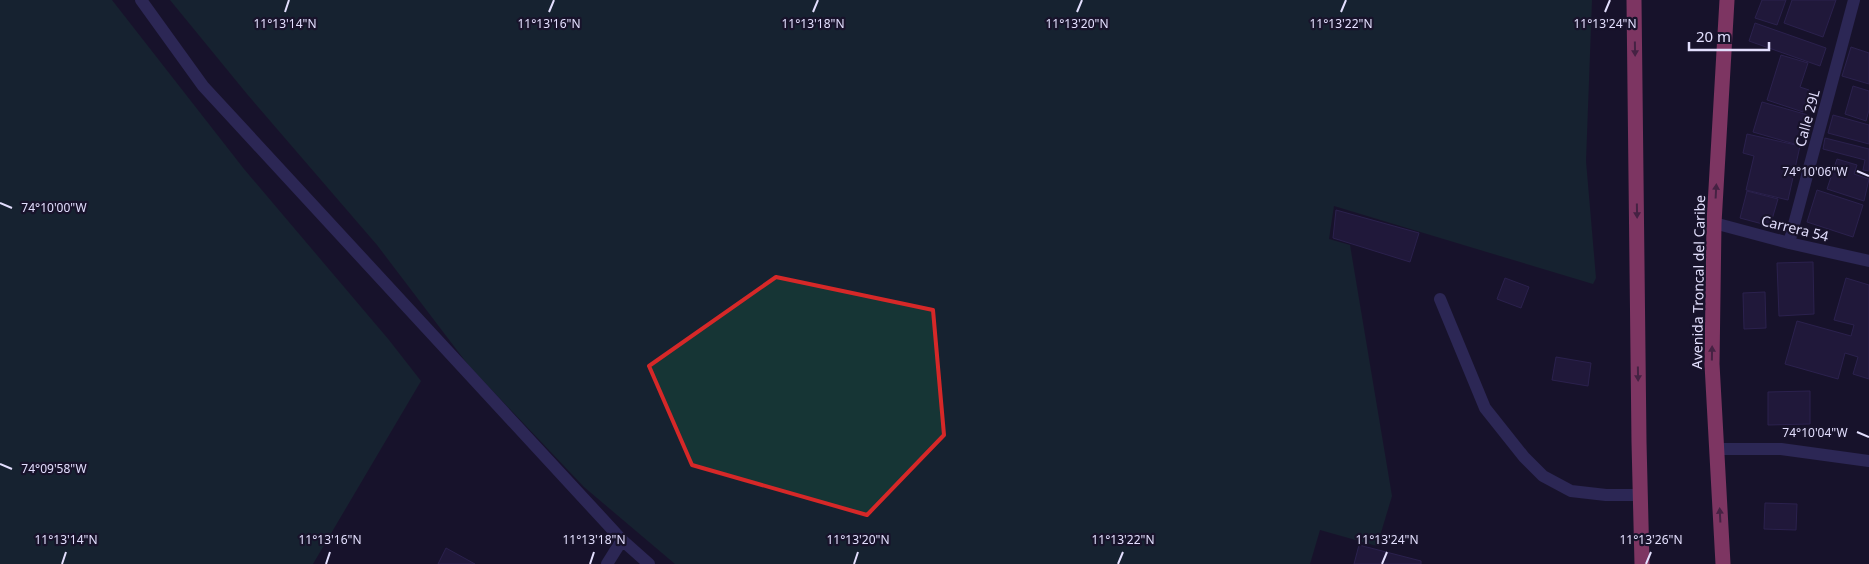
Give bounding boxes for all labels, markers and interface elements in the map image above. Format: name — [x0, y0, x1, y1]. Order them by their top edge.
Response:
text: 11°13'14"N — [253, 15, 317, 32]
text: 11°13'16"N — [517, 15, 581, 32]
text: 11°13'18"N — [781, 15, 845, 32]
text: 11°13'20"N — [1045, 15, 1109, 32]
text: 11°13'22"N — [1309, 15, 1373, 32]
text: 11°13'24"N — [1573, 15, 1637, 32]
scale bar — [1689, 20, 1769, 52]
text: 20 m — [1696, 26, 1731, 46]
one-way arrow — [1631, 41, 1639, 57]
street label: Calle 29L — [1790, 87, 1824, 149]
text: 74°10'06"W — [1782, 163, 1848, 180]
one-way arrow — [1712, 182, 1720, 198]
street label: Avenida Troncal del Caribe — [1687, 195, 1709, 369]
text: 74°10'00"W — [21, 199, 87, 216]
one-way arrow — [1633, 203, 1641, 219]
street label: Carrera 54 — [1759, 210, 1831, 246]
one-way arrow — [1708, 345, 1716, 361]
one-way arrow — [1635, 366, 1643, 382]
text: 74°10'04"W — [1782, 424, 1848, 441]
text: 74°09'58"W — [21, 460, 87, 477]
one-way arrow — [1716, 507, 1724, 523]
text: 11°13'14"N — [34, 531, 98, 548]
text: 11°13'16"N — [298, 531, 362, 548]
text: 11°13'18"N — [562, 531, 626, 548]
text: 11°13'20"N — [826, 531, 890, 548]
text: 11°13'22"N — [1091, 531, 1155, 548]
text: 11°13'24"N — [1355, 531, 1419, 548]
text: 11°13'26"N — [1619, 531, 1683, 548]

